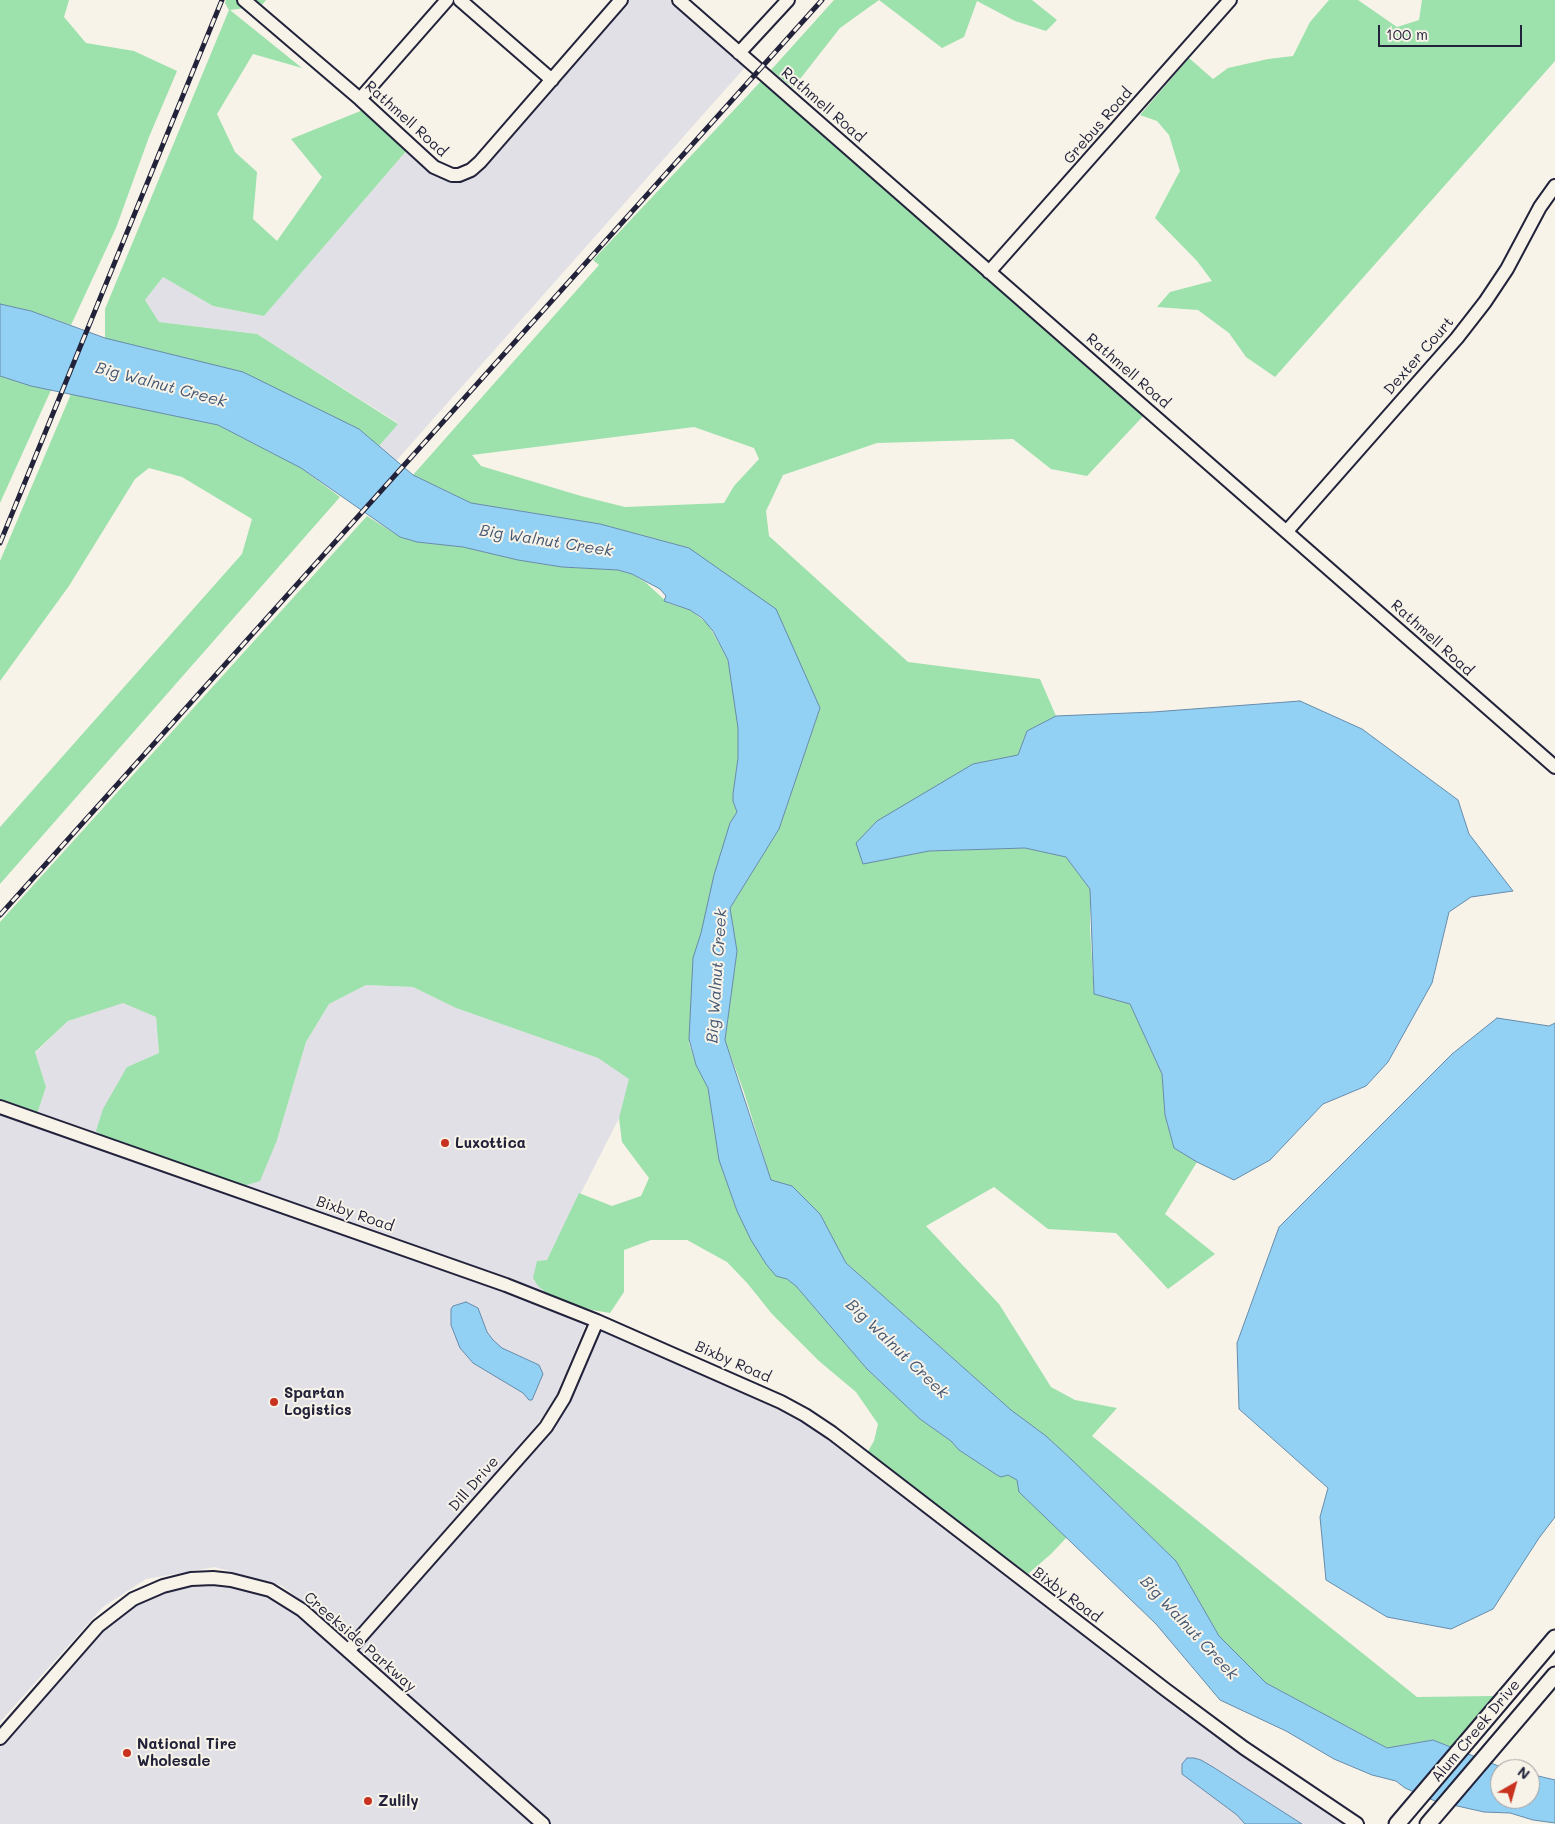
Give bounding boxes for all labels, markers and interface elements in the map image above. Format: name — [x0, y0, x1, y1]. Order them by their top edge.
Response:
scale bar — [1380, 15, 1524, 47]
text: 100 m — [1386, 24, 1428, 44]
street label: Rathmell Road — [777, 64, 869, 146]
street label: Rathmell Road — [361, 77, 451, 161]
street label: Grebus Road — [1060, 84, 1136, 168]
street label: Dexter Court — [1380, 313, 1458, 399]
street label: Rathmell Road — [1082, 330, 1174, 412]
water label: Big Walnut Creek — [93, 358, 229, 412]
water label: Big Walnut Creek — [478, 521, 614, 561]
street label: Rathmell Road — [1387, 596, 1477, 680]
water label: Big Walnut Creek — [703, 908, 731, 1044]
place label: Luxottica — [455, 1134, 526, 1152]
marker: Luxottica — [439, 1137, 451, 1149]
street label: Bixby Road — [314, 1192, 396, 1236]
water label: Big Walnut Creek — [842, 1295, 952, 1403]
street label: Bixby Road — [692, 1337, 774, 1387]
place label: Spartan Logistics — [284, 1384, 352, 1419]
marker: Spartan Logistics — [268, 1396, 280, 1408]
street label: Dill Drive — [445, 1453, 503, 1515]
street label: Bixby Road — [1029, 1563, 1105, 1627]
water label: Big Walnut Creek — [1136, 1572, 1242, 1684]
street label: Creekside Parkway — [300, 1588, 420, 1696]
street label: Alum Creek Drive — [1428, 1676, 1524, 1786]
place label: National Tire Wholesale — [137, 1735, 236, 1770]
marker: National Tire Wholesale — [121, 1747, 133, 1759]
north arrow — [1490, 1759, 1540, 1809]
text: N — [1514, 1762, 1534, 1783]
place label: Zulily — [378, 1792, 419, 1810]
marker: Zulily — [362, 1795, 374, 1807]

